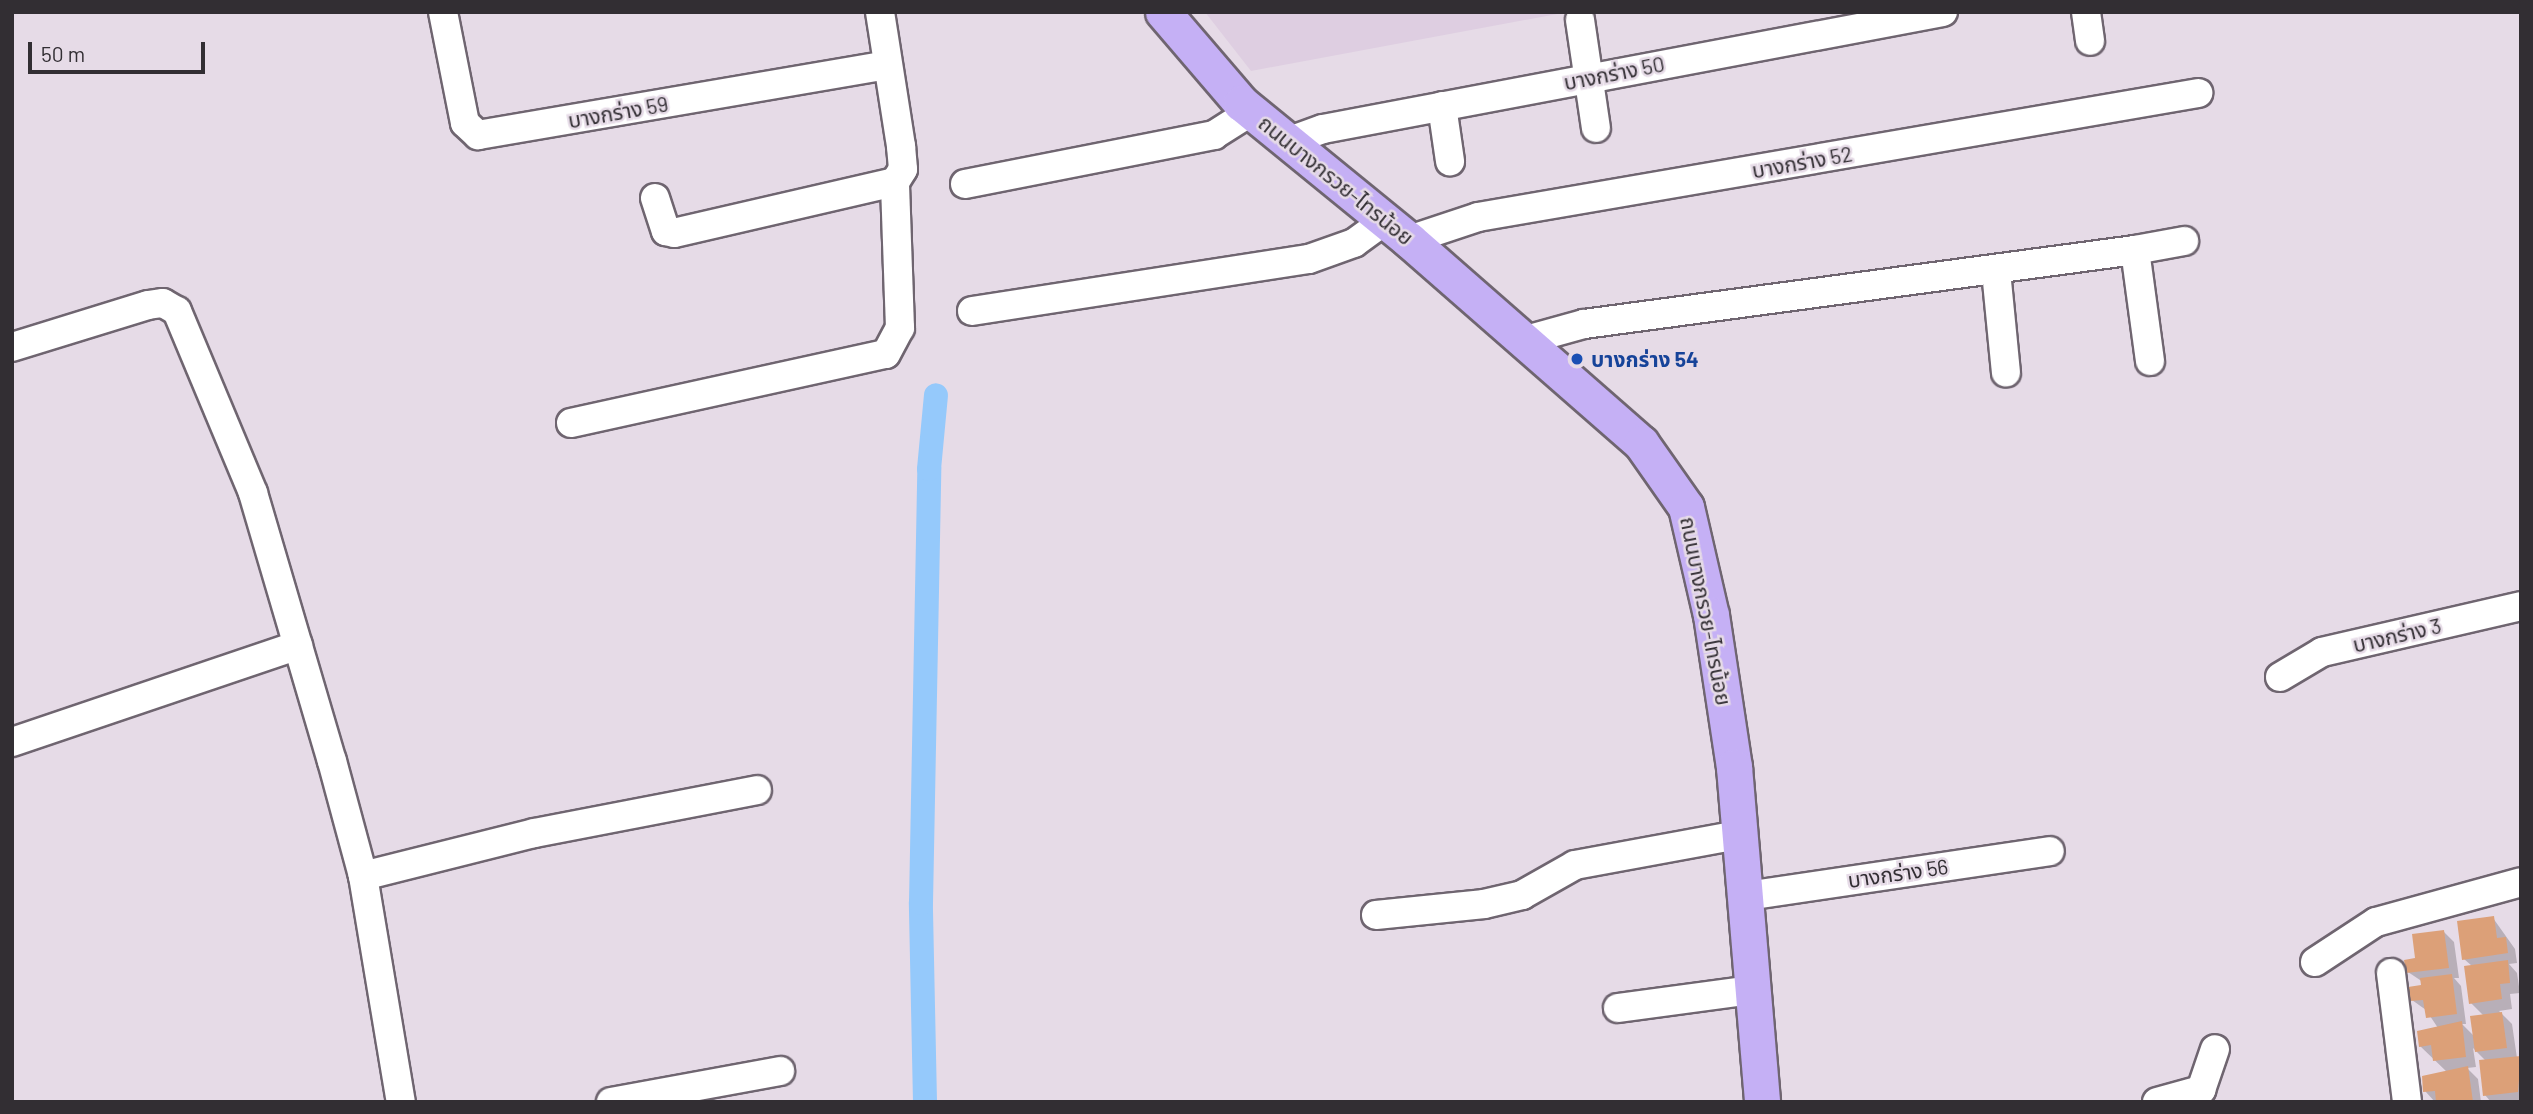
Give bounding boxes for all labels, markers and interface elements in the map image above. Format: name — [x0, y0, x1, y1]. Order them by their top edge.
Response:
scale bar — [32, 28, 208, 72]
text: 50 m — [41, 41, 85, 66]
street label: บางกร่าง 50 — [1562, 51, 1666, 95]
street label: บางกร่าง 59 — [566, 91, 670, 133]
street label: ถนนบางกรวย-ไทรน้อย — [1254, 110, 1418, 250]
street label: บางกร่าง 52 — [1750, 141, 1854, 183]
place label: บางกร่าง 54 — [1591, 346, 1699, 372]
marker: บางกร่าง 54 — [1569, 351, 1585, 367]
street label: ถนนบางกรวย-ไทรน้อย — [1675, 515, 1737, 707]
street label: บางกร่าง 3 — [2350, 613, 2444, 657]
street label: บางกร่าง 56 — [1846, 853, 1950, 893]

